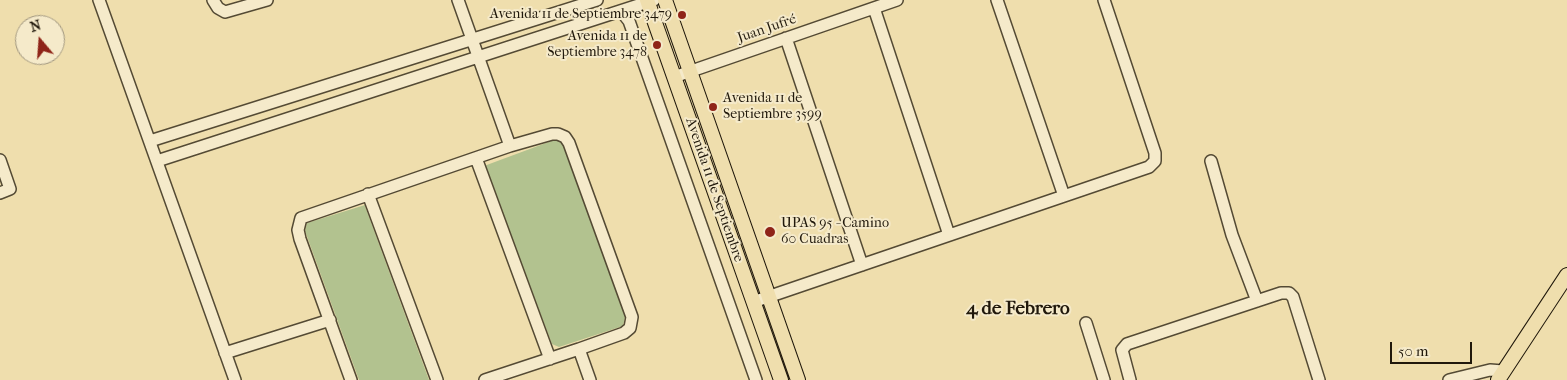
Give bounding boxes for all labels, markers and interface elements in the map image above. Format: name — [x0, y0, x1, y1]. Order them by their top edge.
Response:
place label: Avenida 11 de Septiembre 3479 — [490, 7, 672, 23]
marker: Avenida 11 de Septiembre 3479 — [676, 9, 688, 21]
street label: Juan Jufré — [735, 11, 799, 47]
north arrow — [15, 15, 65, 65]
text: N — [28, 16, 43, 36]
place label: Avenida 11 de Septiembre 3478 — [547, 29, 647, 62]
marker: Avenida 11 de Septiembre 3478 — [651, 39, 663, 51]
place label: Avenida 11 de Septiembre 3599 — [723, 91, 822, 124]
marker: Avenida 11 de Septiembre 3599 — [707, 101, 719, 113]
street label: Avenida 11 de Septiembre — [681, 116, 747, 264]
place label: UPAS 95 - Camino 60 Cuadras — [781, 216, 889, 248]
marker: UPAS 95 - Camino 60 Cuadras — [763, 225, 777, 239]
district label: 4 de Febrero — [966, 298, 1070, 320]
scale bar — [1392, 332, 1474, 364]
text: 50 m — [1398, 342, 1428, 360]

